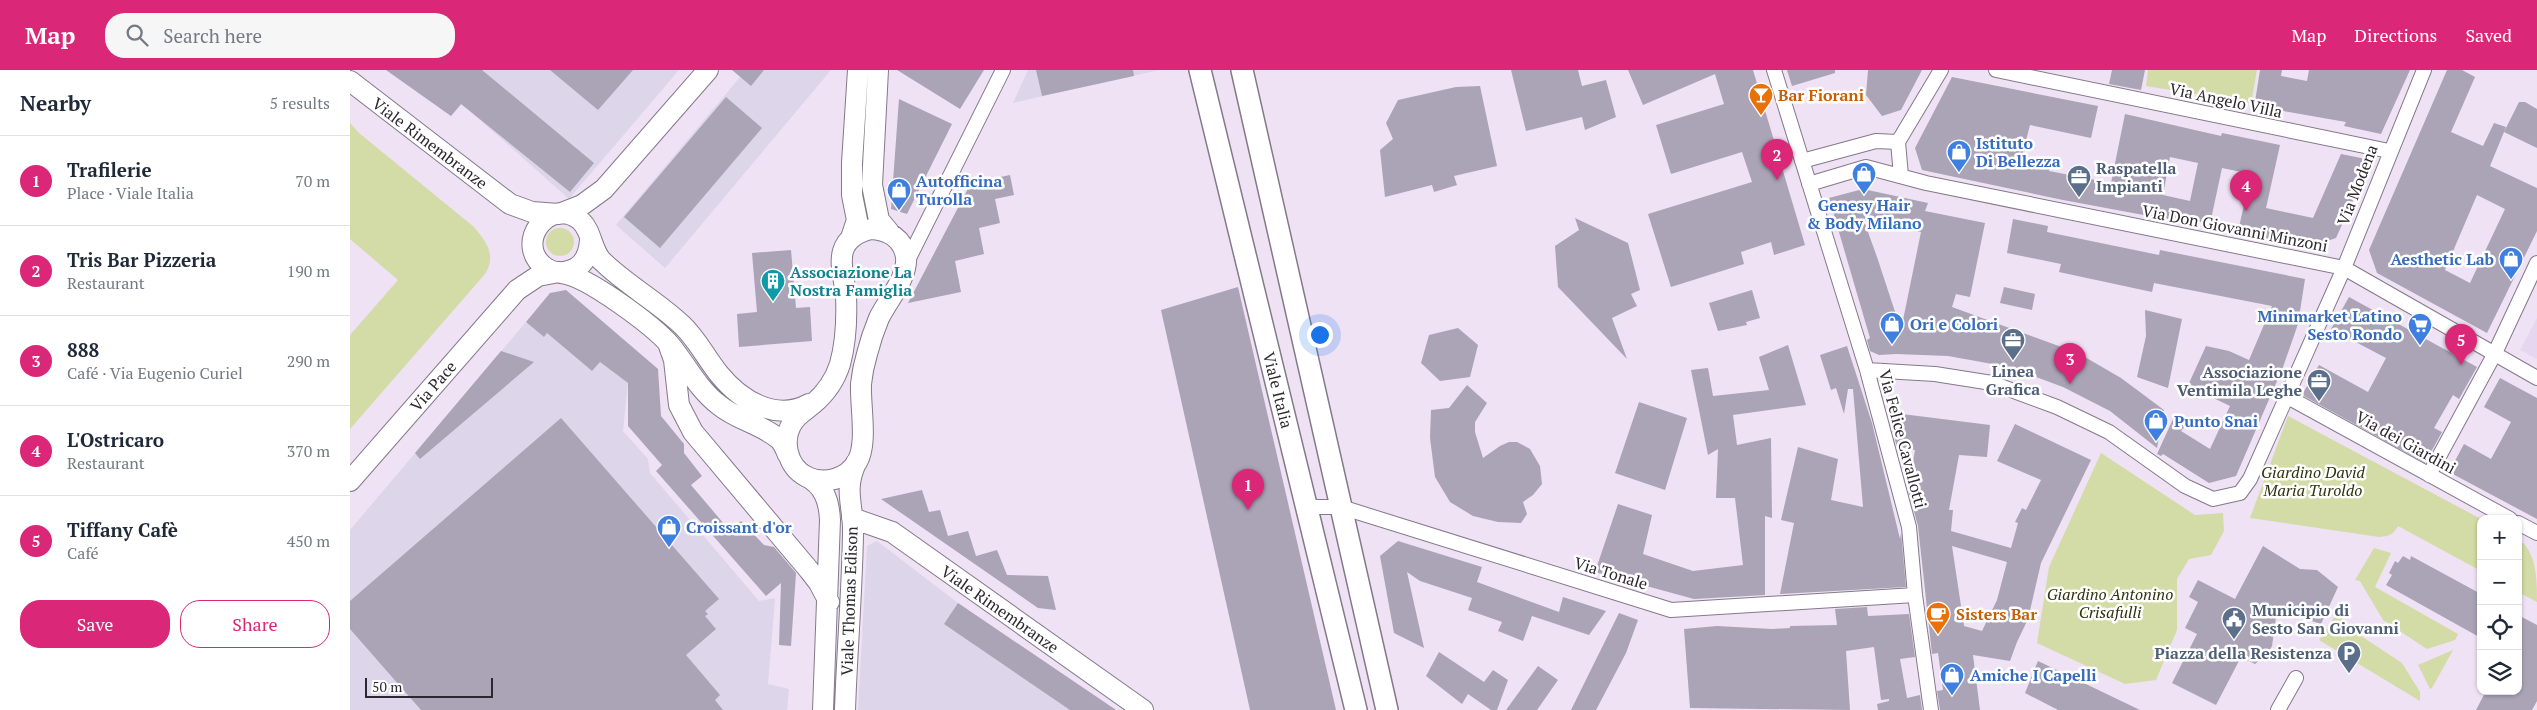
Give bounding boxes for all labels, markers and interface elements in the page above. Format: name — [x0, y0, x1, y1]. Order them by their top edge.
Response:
search box — [105, 13, 455, 58]
text: Map — [25, 19, 75, 51]
icon: search — [123, 21, 151, 49]
text: Search here — [163, 23, 262, 48]
text: Map — [2291, 23, 2326, 47]
text: Directions — [2354, 23, 2437, 47]
text: Saved — [2465, 23, 2512, 47]
street label: Via Angelo Villa — [2168, 77, 2284, 123]
bar icon: Bar Fiorani — [1748, 82, 1774, 116]
place label: Bar Fiorani — [1778, 84, 1864, 106]
text: Nearby — [20, 89, 91, 117]
text: 5 results — [270, 92, 330, 114]
street label: Viale Rimembranze — [368, 92, 492, 194]
place label: Istituto Di Bellezza — [1976, 132, 2061, 172]
pin: 2 — [1761, 139, 1793, 180]
shop icon: Istituto Di Bellezza — [1946, 139, 1972, 173]
street label: Via Modena — [2332, 141, 2382, 229]
text: Trafilerie — [67, 157, 152, 182]
place label: Raspatella Impianti — [2096, 157, 2177, 197]
shop icon: Genesy Hair & Body Milano — [1851, 161, 1877, 195]
office icon: Raspatella Impianti — [2066, 164, 2092, 198]
text: 1 — [31, 170, 41, 192]
text: 70 m — [295, 170, 330, 192]
place label: Autofficina Turolla — [916, 170, 1002, 210]
pin: 4 — [2230, 170, 2262, 211]
shop icon: Autofficina Turolla — [886, 177, 912, 211]
text: Place · Viale Italia — [67, 182, 194, 204]
place label: Genesy Hair & Body Milano — [1806, 194, 1922, 234]
street label: Via Don Giovanni Minzoni — [2140, 199, 2330, 257]
shop icon: Aesthetic Lab — [2498, 246, 2524, 280]
text: Tris Bar Pizzeria — [67, 247, 216, 272]
place label: Aesthetic Lab — [2390, 248, 2494, 270]
text: 2 — [31, 260, 41, 282]
text: 190 m — [287, 260, 330, 282]
place label: Associazione La Nostra Famiglia — [790, 261, 912, 301]
building icon: Associazione La Nostra Famiglia — [760, 268, 786, 302]
text: Restaurant — [67, 272, 145, 294]
place label: Minimarket Latino Sesto Rondo — [2257, 305, 2402, 345]
shop icon: Ori e Colori — [1879, 311, 1905, 345]
supermarket icon: Minimarket Latino Sesto Rondo — [2407, 312, 2433, 346]
place label: Ori e Colori — [1910, 313, 1998, 335]
your location — [1307, 322, 1333, 348]
pin: 5 — [2445, 324, 2477, 365]
office icon: Linea Grafica — [2000, 327, 2026, 361]
text: 888 — [67, 337, 99, 362]
pin: 3 — [2054, 343, 2086, 384]
text: 3 — [31, 350, 41, 372]
text: 290 m — [287, 350, 330, 372]
street label: Viale Italia — [1258, 350, 1298, 430]
street label: Via Pace — [405, 356, 461, 416]
place label: Linea Grafica — [1986, 360, 2040, 400]
place label: Associazione Ventimila Leghe — [2177, 361, 2302, 401]
text: Café · Via Eugenio Curiel — [67, 362, 243, 384]
street label: Via Felice Cavallotti — [1874, 367, 1932, 511]
office icon: Associazione Ventimila Leghe — [2306, 368, 2332, 402]
street label: Via dei Giardini — [2352, 405, 2460, 479]
shop icon: Punto Snai — [2143, 408, 2169, 442]
place label: Punto Snai — [2174, 410, 2258, 432]
text: L'Ostricaro — [67, 427, 164, 452]
text: 4 — [31, 440, 41, 462]
text: 370 m — [287, 440, 330, 462]
text: Restaurant — [67, 452, 145, 474]
park label: Giardino David Maria Turoldo — [2261, 461, 2365, 501]
pin: 1 — [1232, 469, 1264, 510]
shop icon: Croissant d'or — [656, 514, 682, 548]
map controls — [2477, 515, 2522, 695]
button: + — [2477, 515, 2522, 560]
place label: Croissant d'or — [686, 516, 792, 538]
text: Tiffany Cafè — [67, 517, 178, 542]
street label: Viale Thomas Edison — [835, 525, 863, 676]
text: 5 — [31, 530, 41, 552]
text: 450 m — [287, 530, 330, 552]
text: Café — [67, 542, 99, 564]
street label: Via Tonale — [1571, 551, 1651, 595]
street label: Viale Rimembranze — [937, 560, 1063, 658]
button: − — [2477, 560, 2522, 605]
park label: Giardino Antonino Crisafulli — [2047, 583, 2173, 623]
place label: Municipio di Sesto San Giovanni — [2252, 599, 2399, 639]
button: Save — [20, 600, 170, 648]
button: Share — [180, 600, 330, 648]
cafe icon: Sisters Bar — [1925, 601, 1951, 635]
place label: Sisters Bar — [1956, 603, 2037, 625]
button: locate — [2477, 605, 2522, 650]
public building icon: Municipio di Sesto San Giovanni — [2221, 606, 2247, 640]
parking icon: Piazza della Resistenza — [2336, 640, 2362, 674]
place label: Piazza della Resistenza — [2154, 642, 2332, 664]
button: layers — [2477, 650, 2522, 695]
shop icon: Amiche I Capelli — [1939, 662, 1965, 696]
place label: Amiche I Capelli — [1970, 664, 2097, 686]
scale bar — [365, 675, 492, 698]
text: 50 m — [372, 677, 402, 696]

